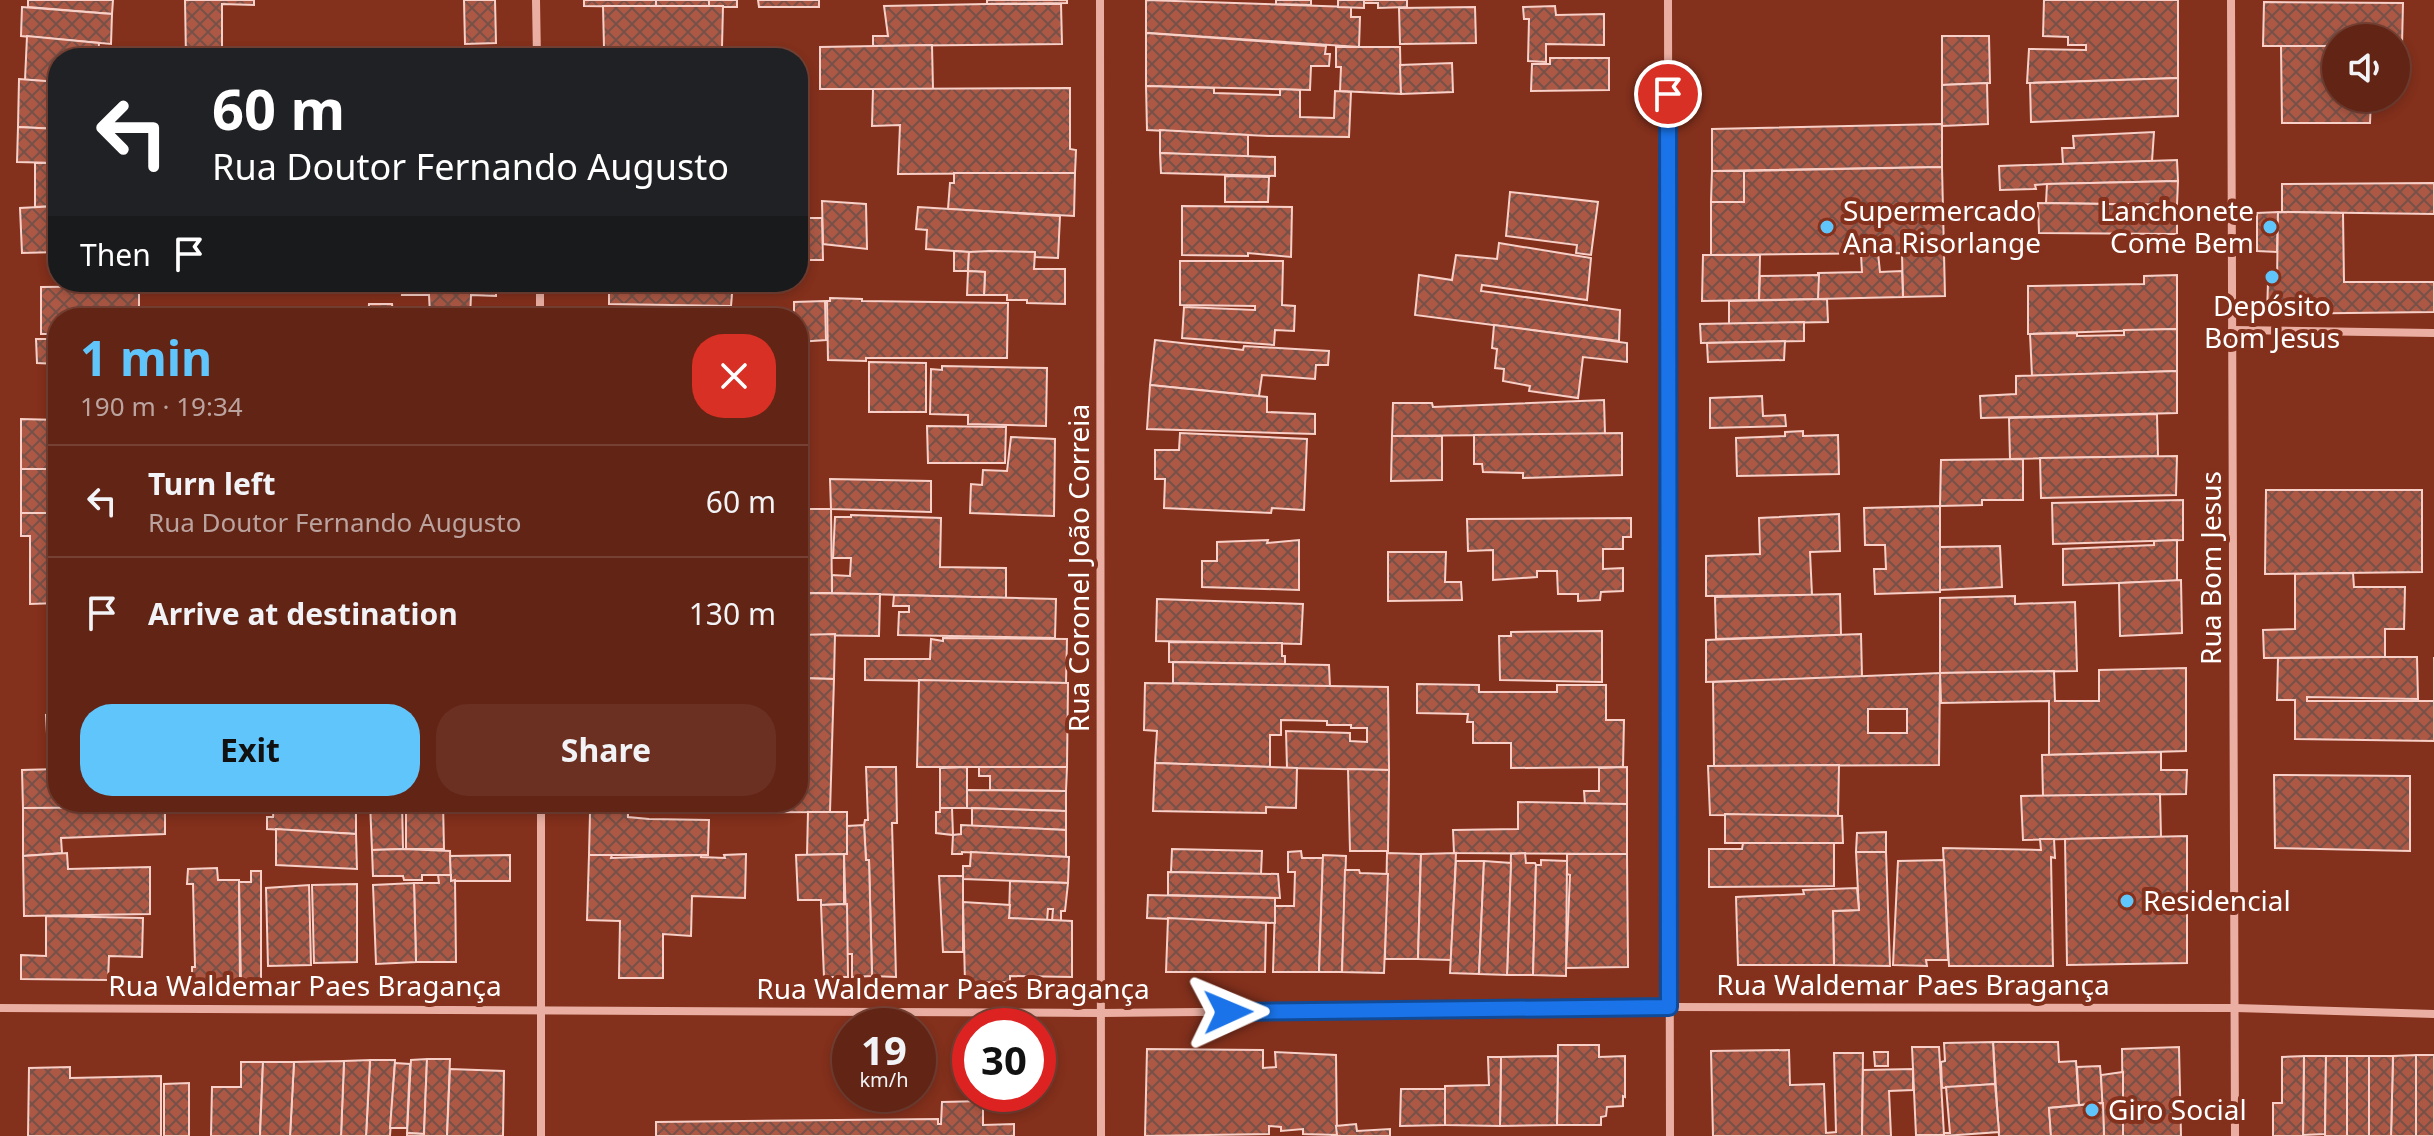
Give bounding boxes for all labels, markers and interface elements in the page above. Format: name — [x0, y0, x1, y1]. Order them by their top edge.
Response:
map controls — [2322, 24, 2410, 112]
button: sound — [2322, 24, 2410, 112]
pin — [1634, 60, 1702, 128]
text: 60 m — [212, 70, 345, 146]
icon: arrive — [1646, 72, 1690, 116]
icon: left — [80, 80, 184, 184]
text: Rua Doutor Fernando Augusto — [212, 142, 729, 191]
place label: Supermercado Ana Risorlange — [1843, 191, 2041, 261]
place label: Lanchonete Come Bem — [2100, 191, 2254, 261]
marker: Supermercado Ana Risorlange — [1818, 218, 1836, 236]
marker: Lanchonete Come Bem — [2261, 218, 2279, 236]
icon: arrive — [167, 232, 211, 276]
text: Then — [80, 234, 151, 275]
marker: Depósito Bom Jesus — [2263, 268, 2281, 286]
place label: Depósito Bom Jesus — [2204, 286, 2340, 356]
text: 1 min — [80, 325, 212, 390]
button: close — [692, 334, 776, 418]
text: 190 m · 19:34 — [80, 388, 243, 424]
street label: Rua Coronel João Correia — [1059, 404, 1097, 732]
text: Turn left — [148, 463, 276, 504]
street label: Rua Bom Jesus — [2191, 471, 2229, 665]
icon: left — [80, 479, 124, 523]
text: 60 m — [706, 481, 776, 522]
text: Rua Doutor Fernando Augusto — [148, 504, 521, 540]
icon: arrive — [80, 591, 124, 635]
text: Arrive at destination — [148, 593, 458, 634]
text: 130 m — [689, 593, 776, 634]
button: Exit — [80, 704, 420, 796]
button: Share — [436, 704, 776, 796]
place label: Residencial — [2143, 881, 2291, 919]
marker: Residencial — [2118, 892, 2136, 910]
street label: Rua Waldemar Paes Bragança — [1716, 965, 2110, 1003]
street label: Rua Waldemar Paes Bragança — [108, 966, 502, 1004]
street label: Rua Waldemar Paes Bragança — [756, 969, 1150, 1007]
position arrow — [1186, 970, 1270, 1054]
speed limit sign: 30 — [952, 1008, 1056, 1112]
text: 19 — [861, 1022, 907, 1077]
text: km/h — [859, 1066, 909, 1093]
place label: Giro Social — [2108, 1090, 2247, 1128]
marker: Giro Social — [2083, 1101, 2101, 1119]

